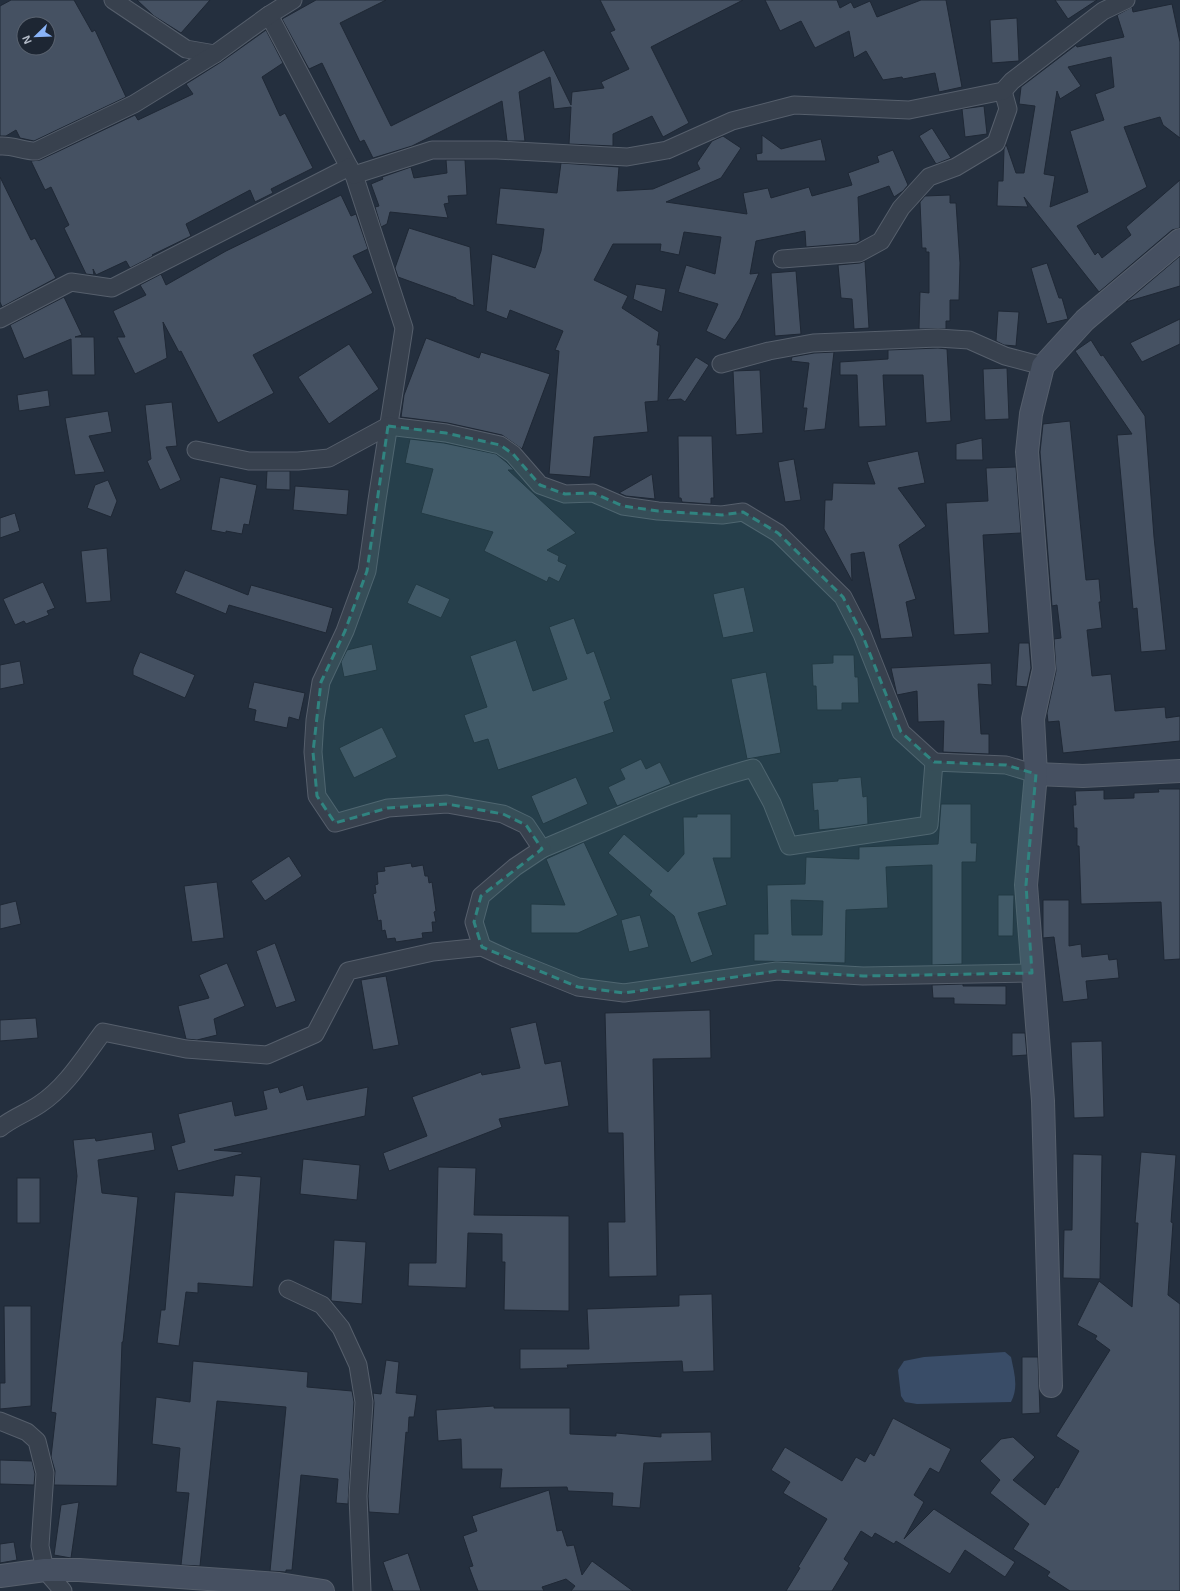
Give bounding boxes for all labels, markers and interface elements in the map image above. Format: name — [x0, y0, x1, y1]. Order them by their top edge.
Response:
north arrow — [16, 16, 56, 56]
text: N — [20, 34, 34, 46]

